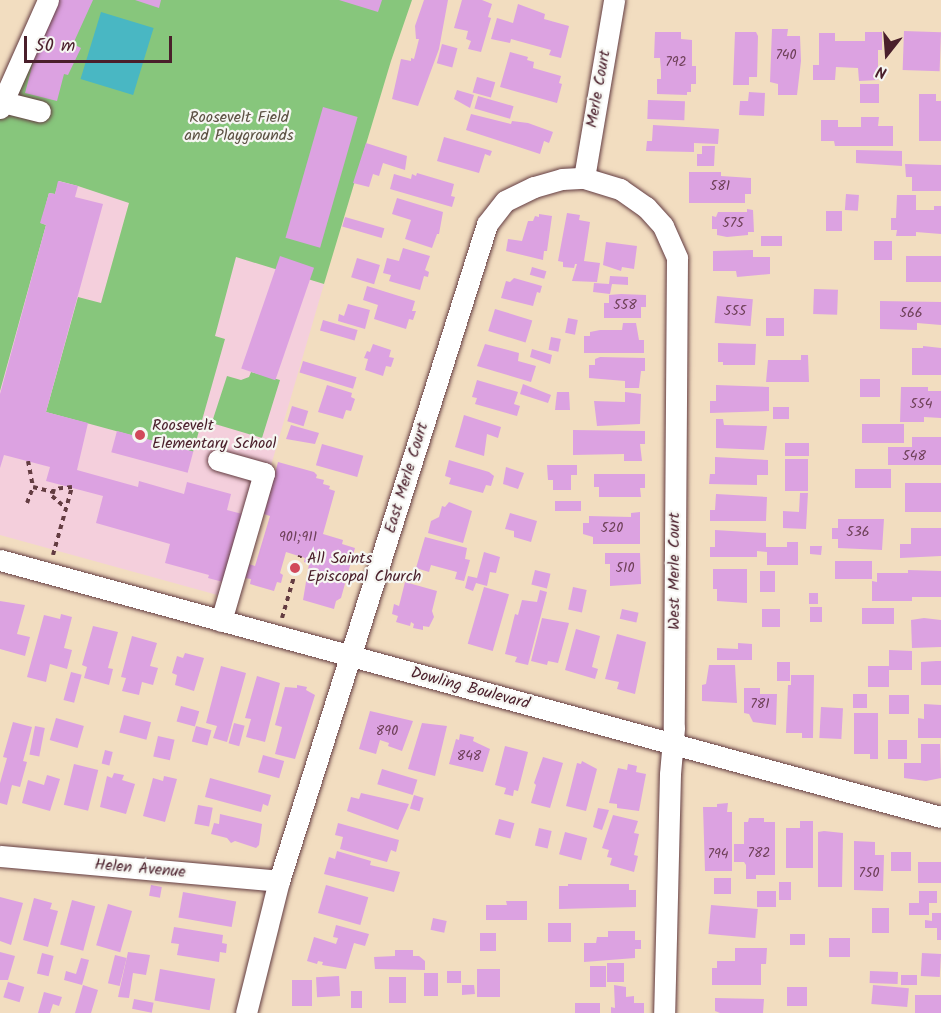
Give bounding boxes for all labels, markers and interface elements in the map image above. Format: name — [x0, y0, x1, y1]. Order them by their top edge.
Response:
scale bar — [27, 24, 176, 62]
north arrow — [857, 24, 917, 84]
text: 50 m — [35, 32, 75, 61]
house number: 740 — [775, 47, 797, 63]
street label: Merle Court — [583, 49, 615, 129]
house number: 792 — [665, 54, 687, 70]
text: N — [873, 58, 890, 85]
park label: Roosevelt Field and Playgrounds — [184, 108, 294, 146]
house number: 581 — [710, 178, 730, 194]
house number: 575 — [722, 215, 744, 231]
house number: 558 — [613, 297, 637, 313]
house number: 555 — [724, 303, 746, 319]
house number: 566 — [899, 305, 923, 321]
house number: 554 — [910, 396, 932, 412]
place label: Roosevelt Elementary School — [152, 416, 276, 454]
street label: East Merle Court — [381, 420, 433, 536]
marker: Roosevelt Elementary School — [133, 428, 147, 442]
house number: 548 — [902, 448, 926, 464]
street label: West Merle Court — [665, 512, 685, 630]
house number: 520 — [601, 520, 623, 536]
house number: 536 — [846, 524, 870, 540]
house number: 901;911 — [279, 529, 317, 545]
place label: All Saints Episcopal Church — [307, 549, 421, 587]
house number: 510 — [616, 560, 634, 576]
marker: All Saints Episcopal Church — [288, 561, 302, 575]
street label: Dowling Boulevard — [408, 664, 532, 714]
house number: 781 — [750, 696, 770, 712]
house number: 890 — [376, 723, 398, 739]
house number: 848 — [457, 748, 481, 764]
house number: 782 — [747, 845, 771, 861]
house number: 794 — [708, 846, 728, 862]
street label: Helen Avenue — [94, 855, 186, 883]
house number: 750 — [859, 865, 879, 881]

